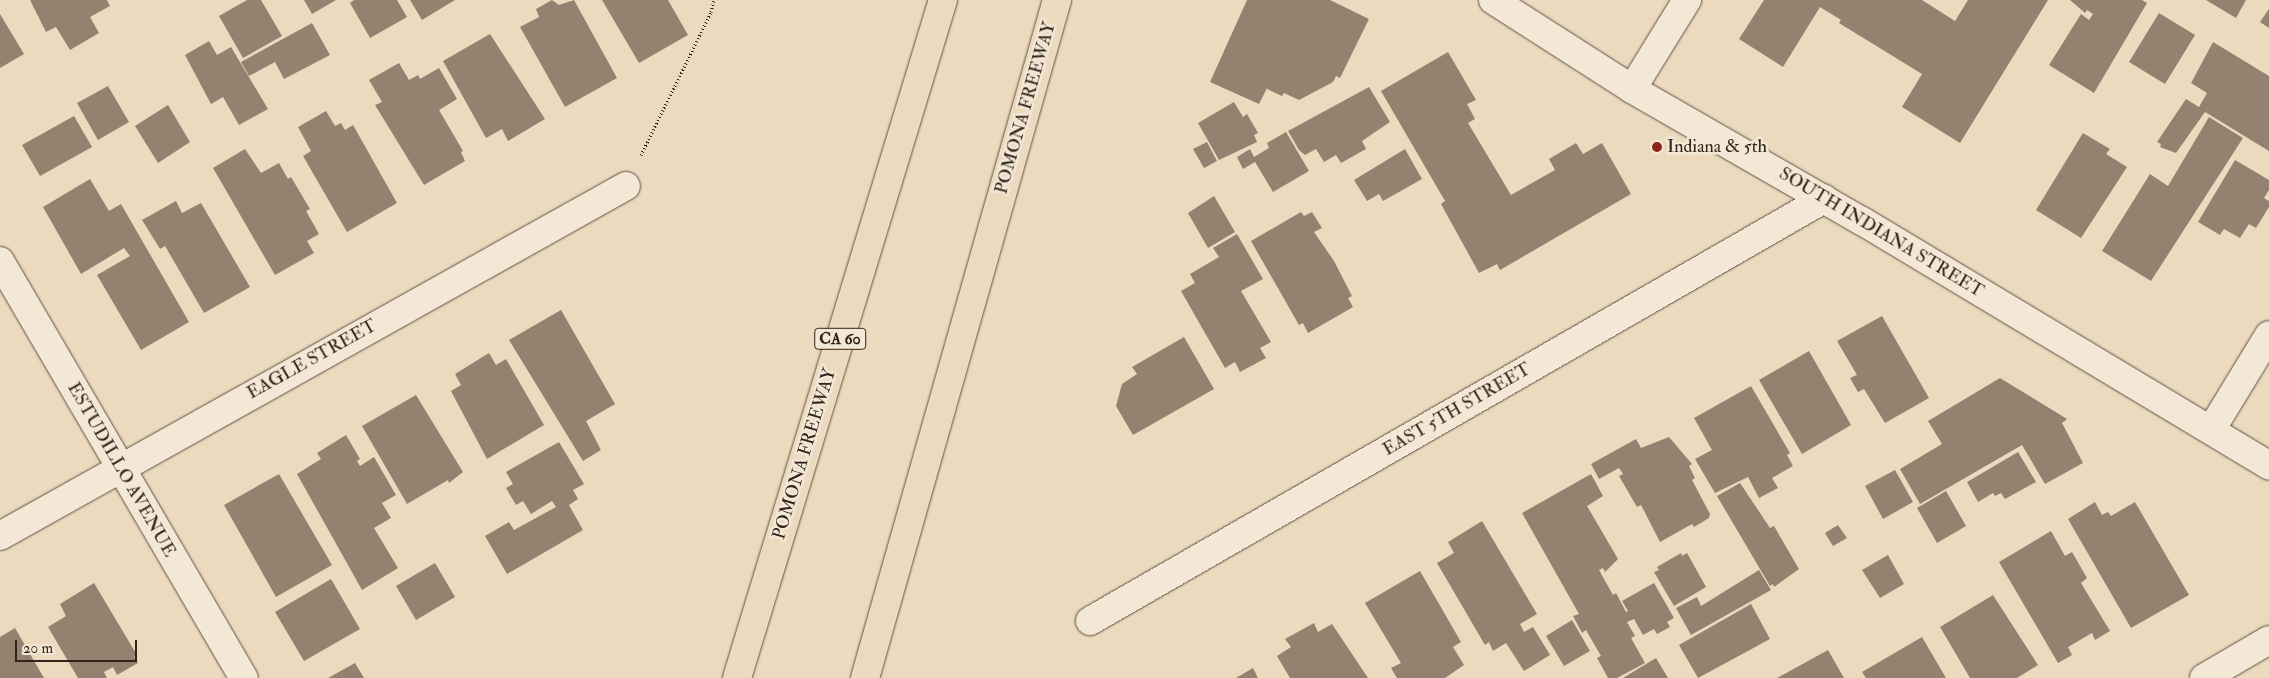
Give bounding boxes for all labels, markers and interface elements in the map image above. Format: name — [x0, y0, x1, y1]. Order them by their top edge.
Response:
street label: POMONA FREEWAY — [991, 19, 1061, 197]
place label: Indiana & 5th — [1667, 136, 1767, 158]
marker: Indiana & 5th — [1651, 141, 1663, 153]
street label: SOUTH INDIANA STREET — [1775, 163, 1987, 303]
street label: EAGLE STREET — [244, 315, 380, 405]
road number: CA 60 — [814, 326, 866, 352]
street label: EAST 5TH STREET — [1379, 359, 1535, 461]
street label: POMONA FREEWAY — [769, 366, 841, 542]
street label: ESTUDILLO AVENUE — [62, 379, 180, 561]
scale bar — [18, 630, 140, 662]
text: 20 m — [23, 639, 53, 658]

